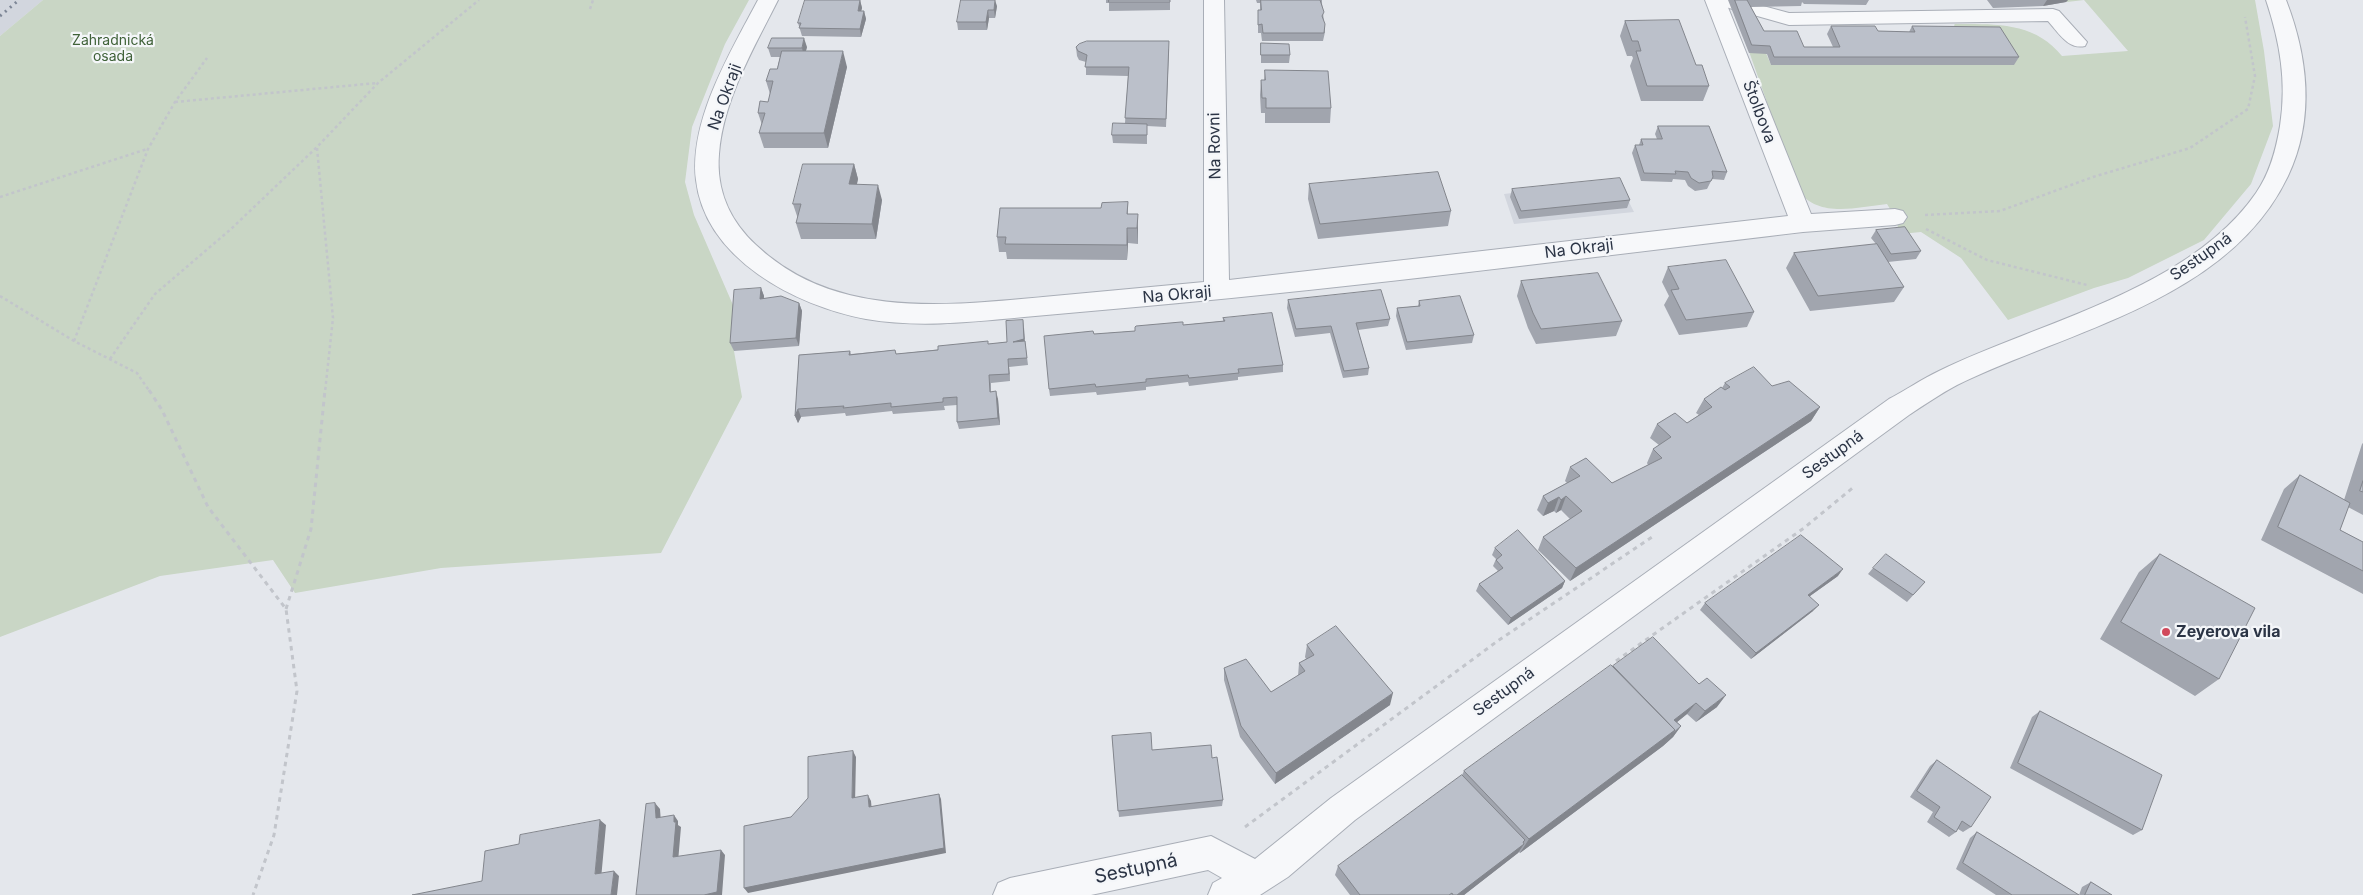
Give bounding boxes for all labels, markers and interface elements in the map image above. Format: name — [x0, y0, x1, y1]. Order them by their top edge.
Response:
park label: Zahradnická osada — [72, 33, 154, 65]
street label: Na Okraji — [704, 61, 746, 133]
street label: Štolbova — [1738, 78, 1780, 146]
street label: Na Rovni — [1205, 112, 1225, 180]
street label: Sestupná — [2166, 229, 2236, 285]
street label: Na Okraji — [1543, 235, 1615, 263]
street label: Na Okraji — [1142, 282, 1212, 308]
street label: Sestupná — [1799, 426, 1867, 484]
place label: Zeyerova vila — [2176, 622, 2280, 642]
marker: Zeyerova vila — [2160, 626, 2172, 638]
street label: Sestupná — [1470, 663, 1538, 721]
street label: Sestupná — [1092, 849, 1180, 889]

